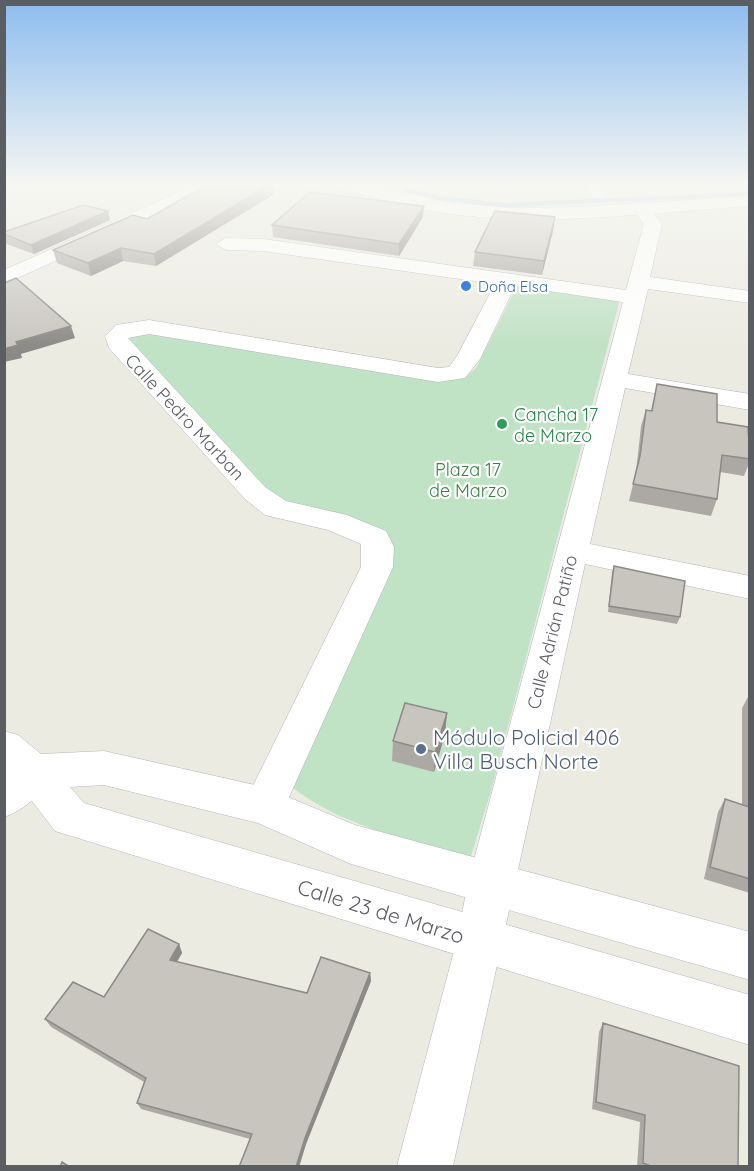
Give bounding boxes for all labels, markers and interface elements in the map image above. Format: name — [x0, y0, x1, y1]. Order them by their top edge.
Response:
place label: Doña Elsa — [478, 277, 548, 296]
marker: Doña Elsa — [459, 279, 473, 293]
street label: Calle Pedro Marban — [120, 349, 250, 485]
place label: Cancha 17 de Marzo — [514, 403, 598, 447]
marker: Cancha 17 de Marzo — [495, 417, 509, 431]
park label: Plaza 17 de Marzo — [429, 458, 507, 502]
street label: Calle Adrián Patiño — [522, 552, 582, 712]
place label: Módulo Policial 406 Villa Busch Norte — [433, 724, 619, 774]
marker: Módulo Policial 406 Villa Busch Norte — [414, 742, 428, 756]
street label: Calle 23 de Marzo — [295, 873, 467, 949]

